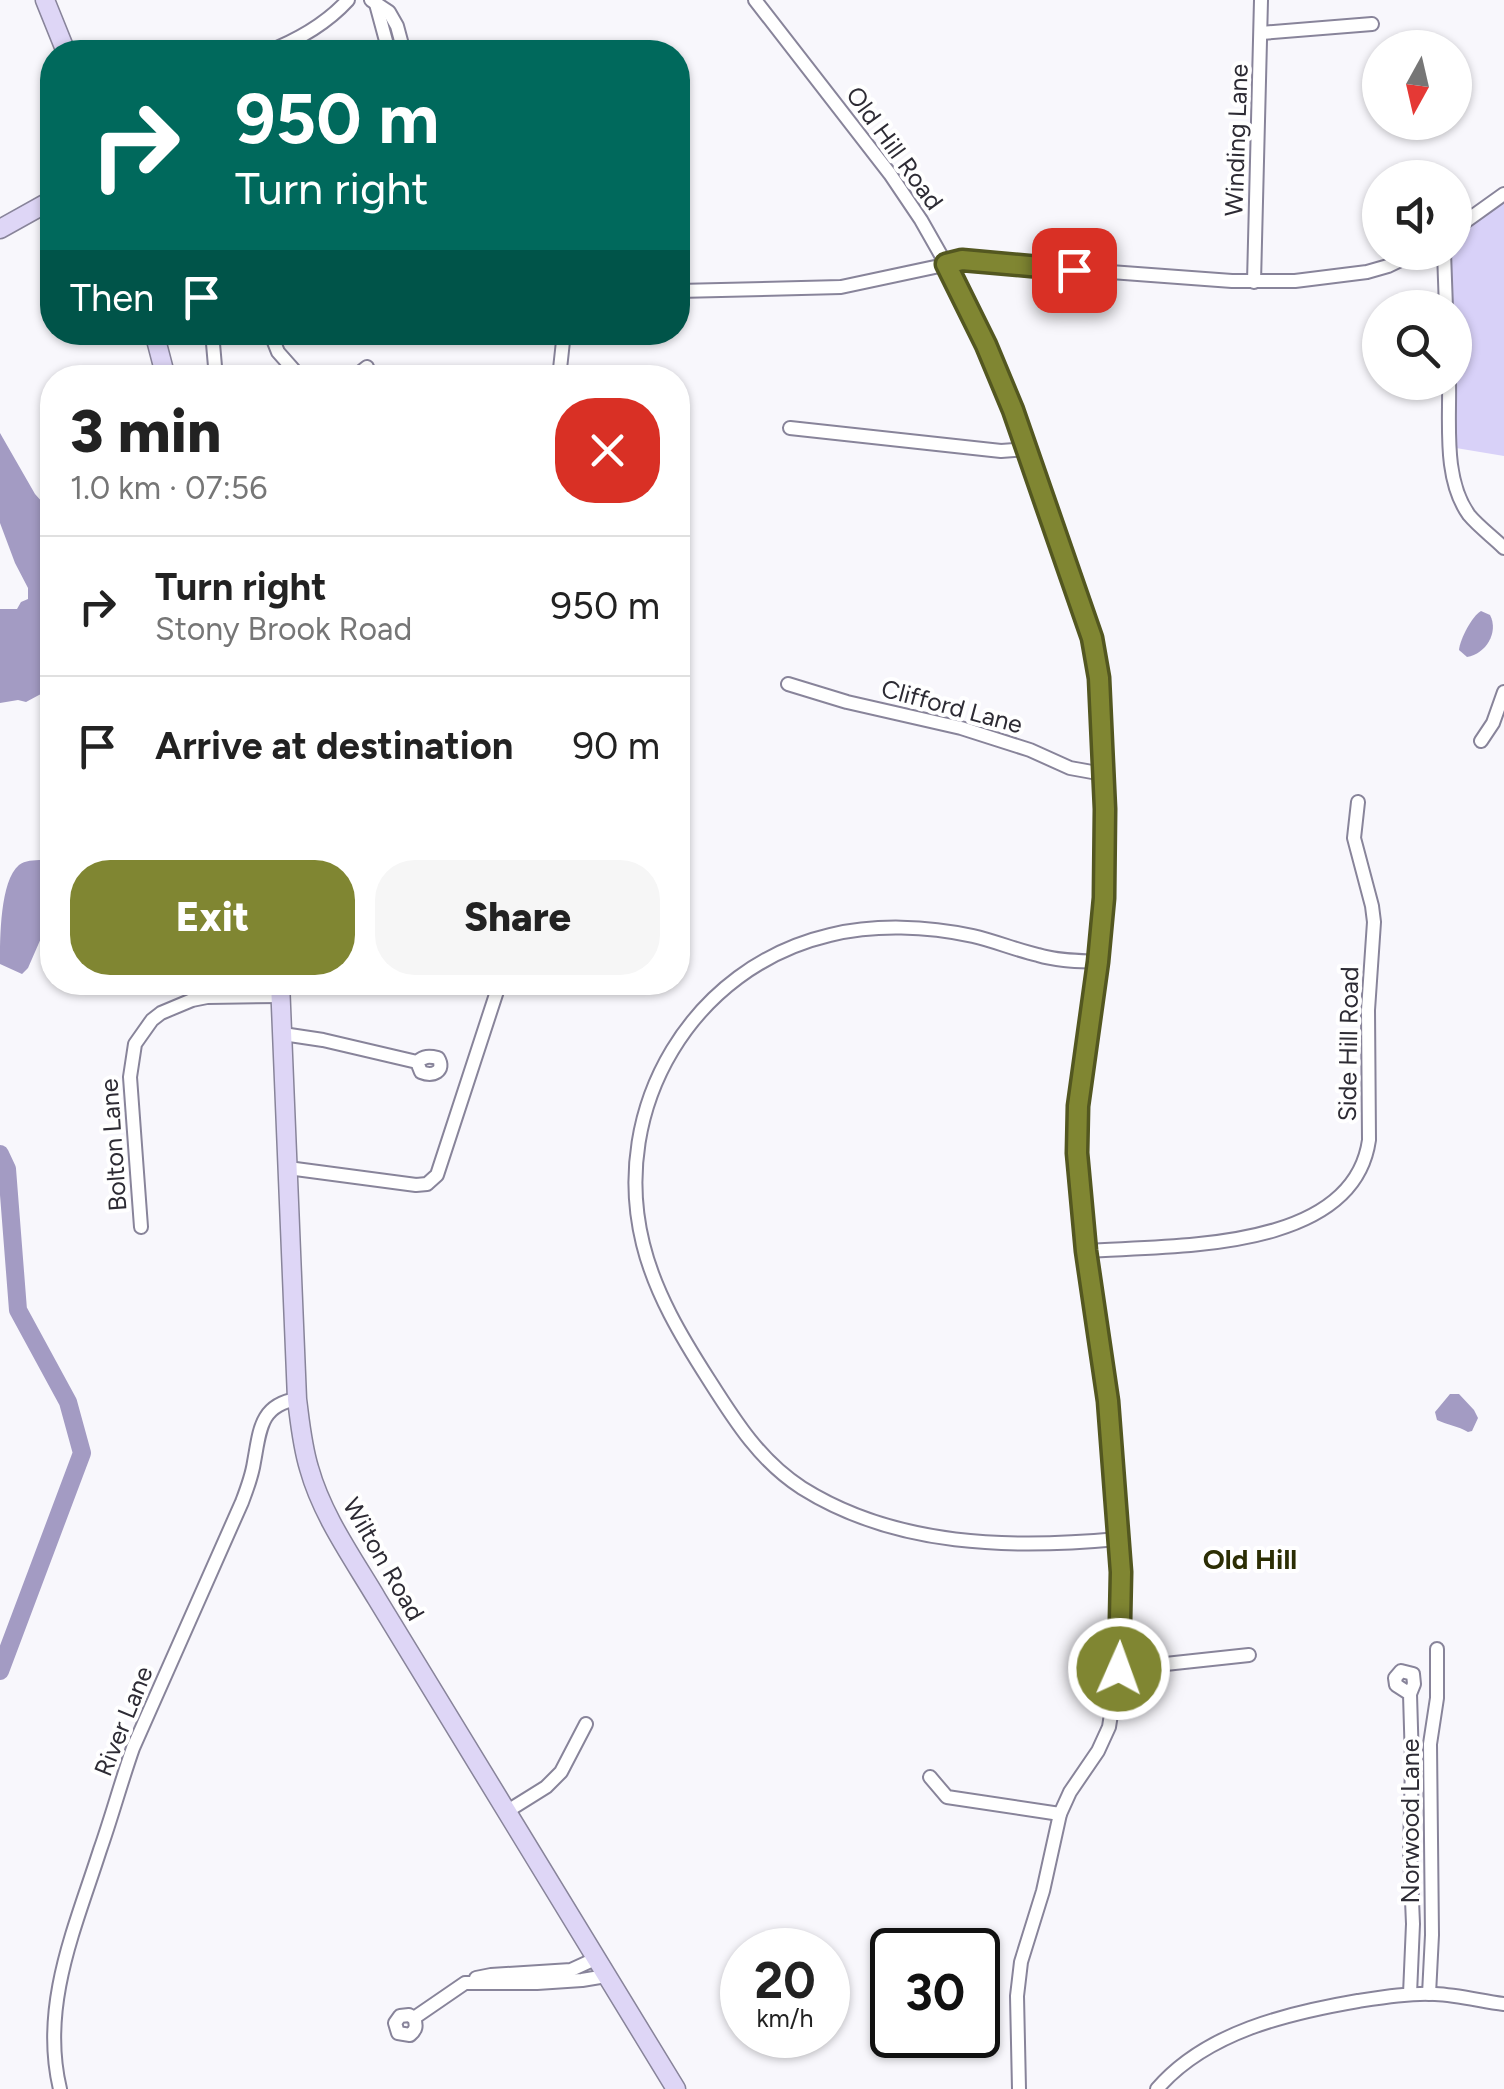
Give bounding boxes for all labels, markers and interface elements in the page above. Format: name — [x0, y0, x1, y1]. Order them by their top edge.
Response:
north arrow — [1362, 30, 1472, 140]
map controls — [1362, 30, 1472, 400]
street label: Winding Lane — [1218, 63, 1254, 217]
text: 950 m — [235, 76, 439, 161]
icon: right — [70, 80, 200, 210]
street label: Old Hill Road — [840, 81, 950, 215]
button: sound — [1362, 160, 1472, 270]
text: Turn right — [235, 161, 428, 215]
pin — [1032, 228, 1117, 313]
icon: arrive — [1047, 243, 1102, 298]
icon: arrive — [174, 270, 229, 325]
text: Then — [70, 275, 154, 321]
button: search — [1362, 290, 1472, 400]
text: 3 min — [70, 395, 222, 467]
button: close — [555, 398, 660, 503]
text: 1.0 km · 07:56 — [70, 469, 267, 507]
text: Turn right — [155, 564, 327, 610]
icon: right — [70, 579, 125, 634]
text: 950 m — [551, 583, 660, 629]
text: Stony Brook Road — [155, 610, 412, 648]
street label: Clifford Lane — [878, 673, 1026, 739]
icon: arrive — [70, 719, 125, 774]
text: Arrive at destination — [155, 723, 513, 769]
text: 90 m — [572, 723, 660, 769]
button: Exit — [70, 860, 355, 975]
button: Share — [375, 860, 660, 975]
street label: Side Hill Road — [1332, 966, 1364, 1122]
street label: Bolton Lane — [93, 1078, 133, 1212]
street label: Wilton Road — [337, 1492, 431, 1626]
district label: Old Hill — [1203, 1542, 1297, 1576]
position arrow — [1067, 1617, 1171, 1721]
street label: River Lane — [87, 1662, 159, 1780]
street label: Norwood Lane — [1395, 1739, 1425, 1903]
speed limit sign: 30 — [870, 1928, 1000, 2058]
text: 20 — [754, 1950, 816, 2011]
text: km/h — [756, 2003, 814, 2033]

